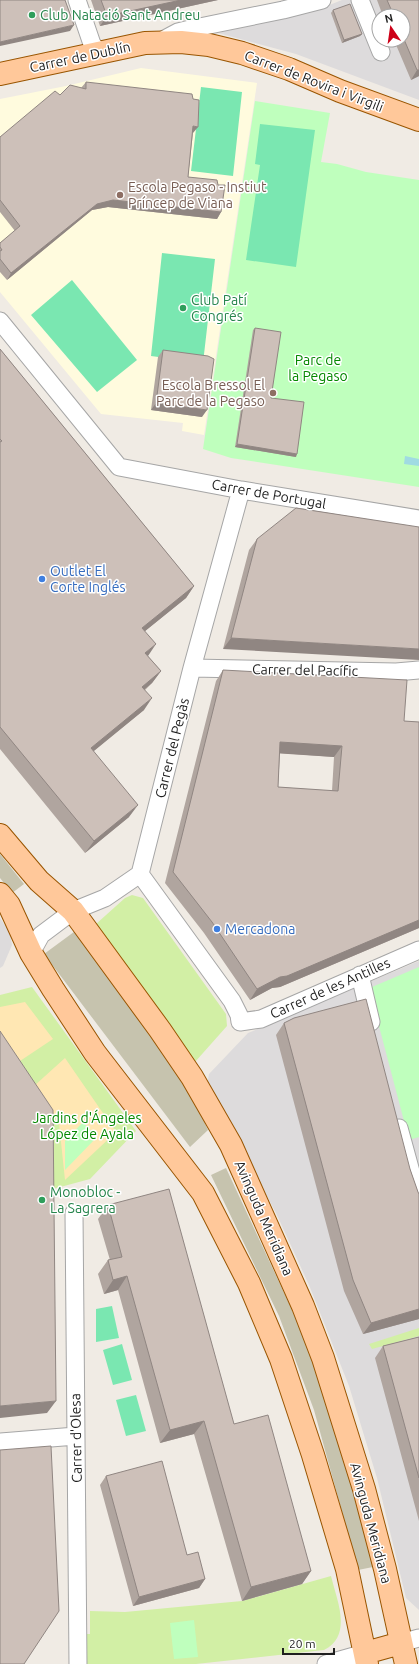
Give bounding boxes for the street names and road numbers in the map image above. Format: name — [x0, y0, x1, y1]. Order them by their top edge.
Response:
street label: Carrer de Dublín — [28, 38, 132, 76]
street label: Carrer de Rovira i Virgili — [242, 47, 386, 115]
street label: Carrer de Portugal — [211, 476, 328, 512]
street label: Carrer del Pacífic — [252, 661, 359, 679]
street label: Carrer del Pegàs — [152, 696, 192, 800]
street label: Carrer de les Antilles — [268, 954, 392, 1022]
street label: Avinguda Meridiana — [231, 1158, 297, 1278]
street label: Carrer d'Olesa — [67, 1393, 85, 1483]
street label: Avinguda Meridiana — [347, 1461, 395, 1585]

